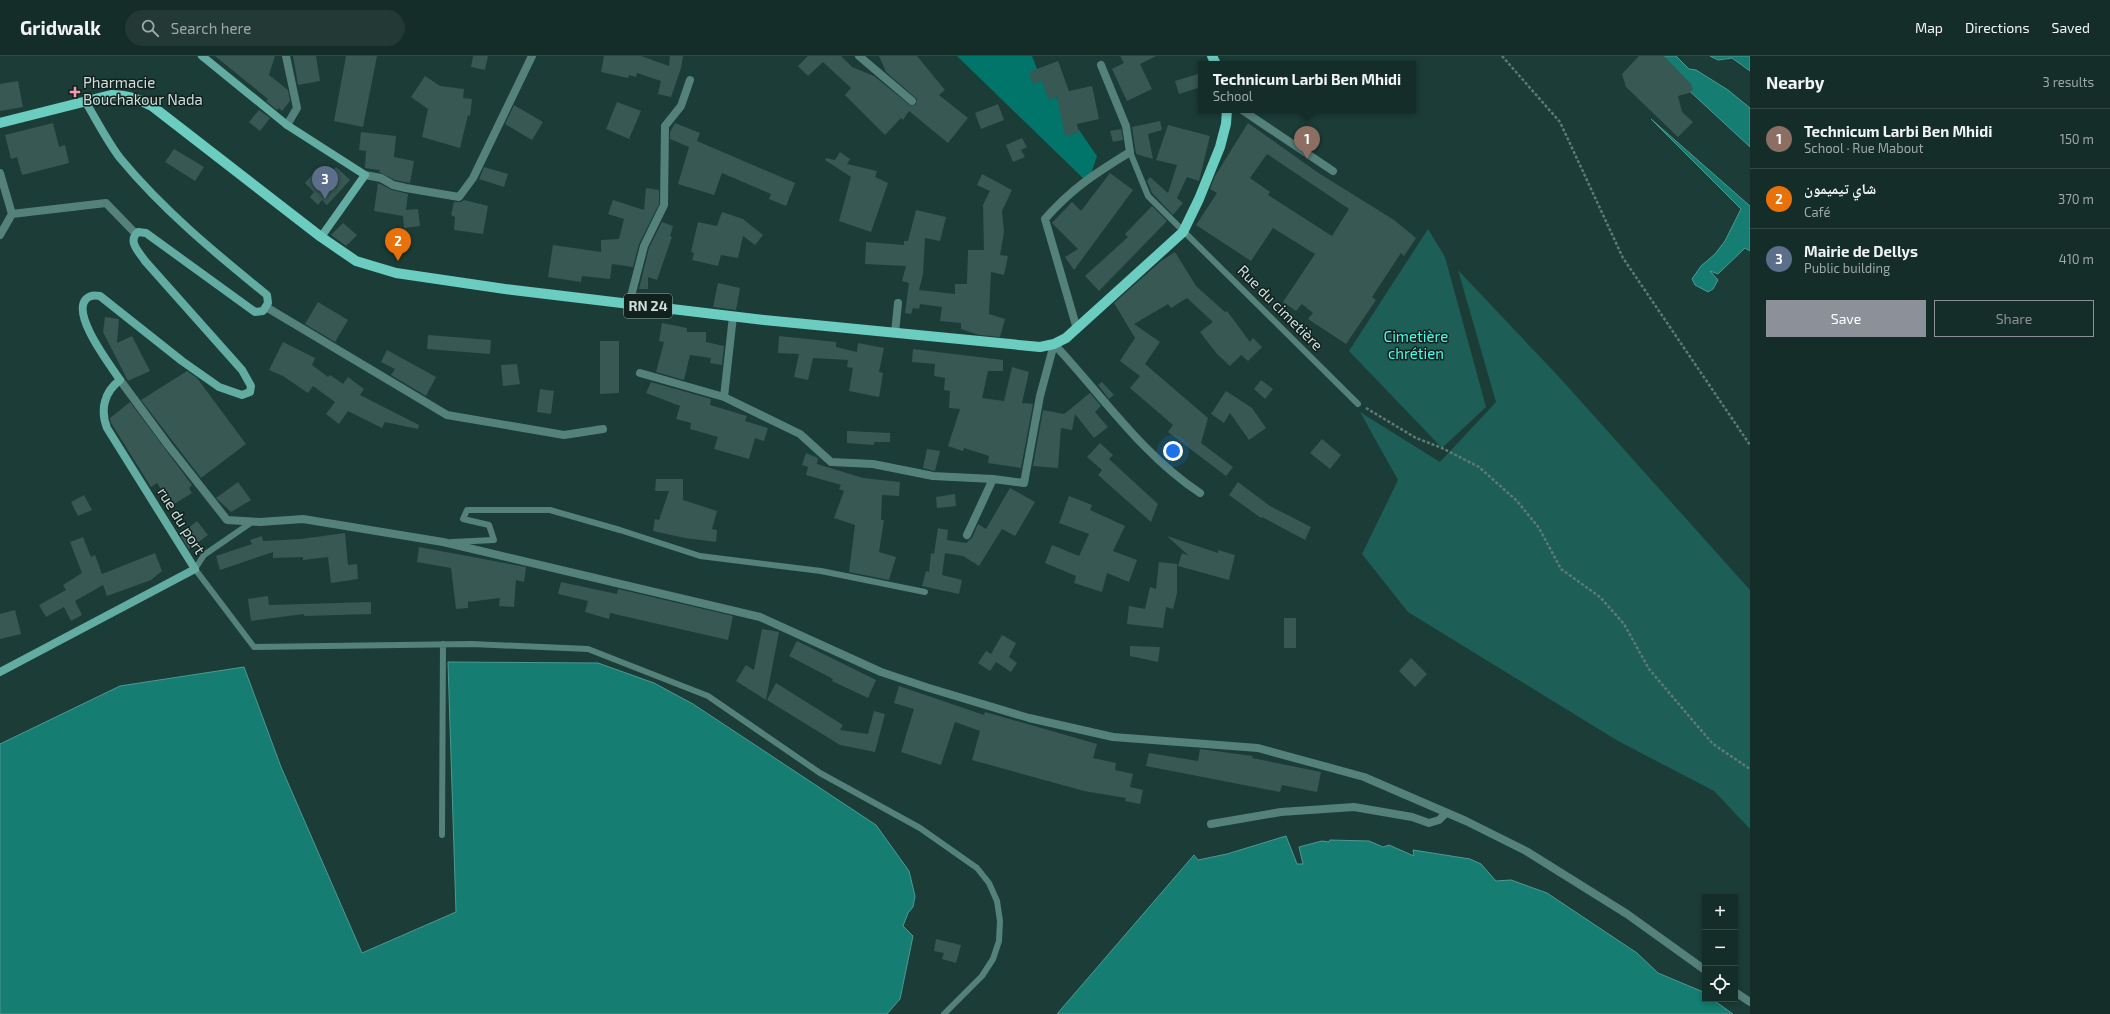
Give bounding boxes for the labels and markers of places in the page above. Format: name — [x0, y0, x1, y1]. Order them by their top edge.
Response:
place label: Pharmacie Bouchakour Nada — [83, 73, 203, 108]
marker: Pharmacie Bouchakour Nada — [70, 87, 80, 97]
pin: 1 — [1294, 126, 1320, 159]
pin: 3 — [312, 166, 338, 199]
pin: 2 — [385, 228, 411, 261]

